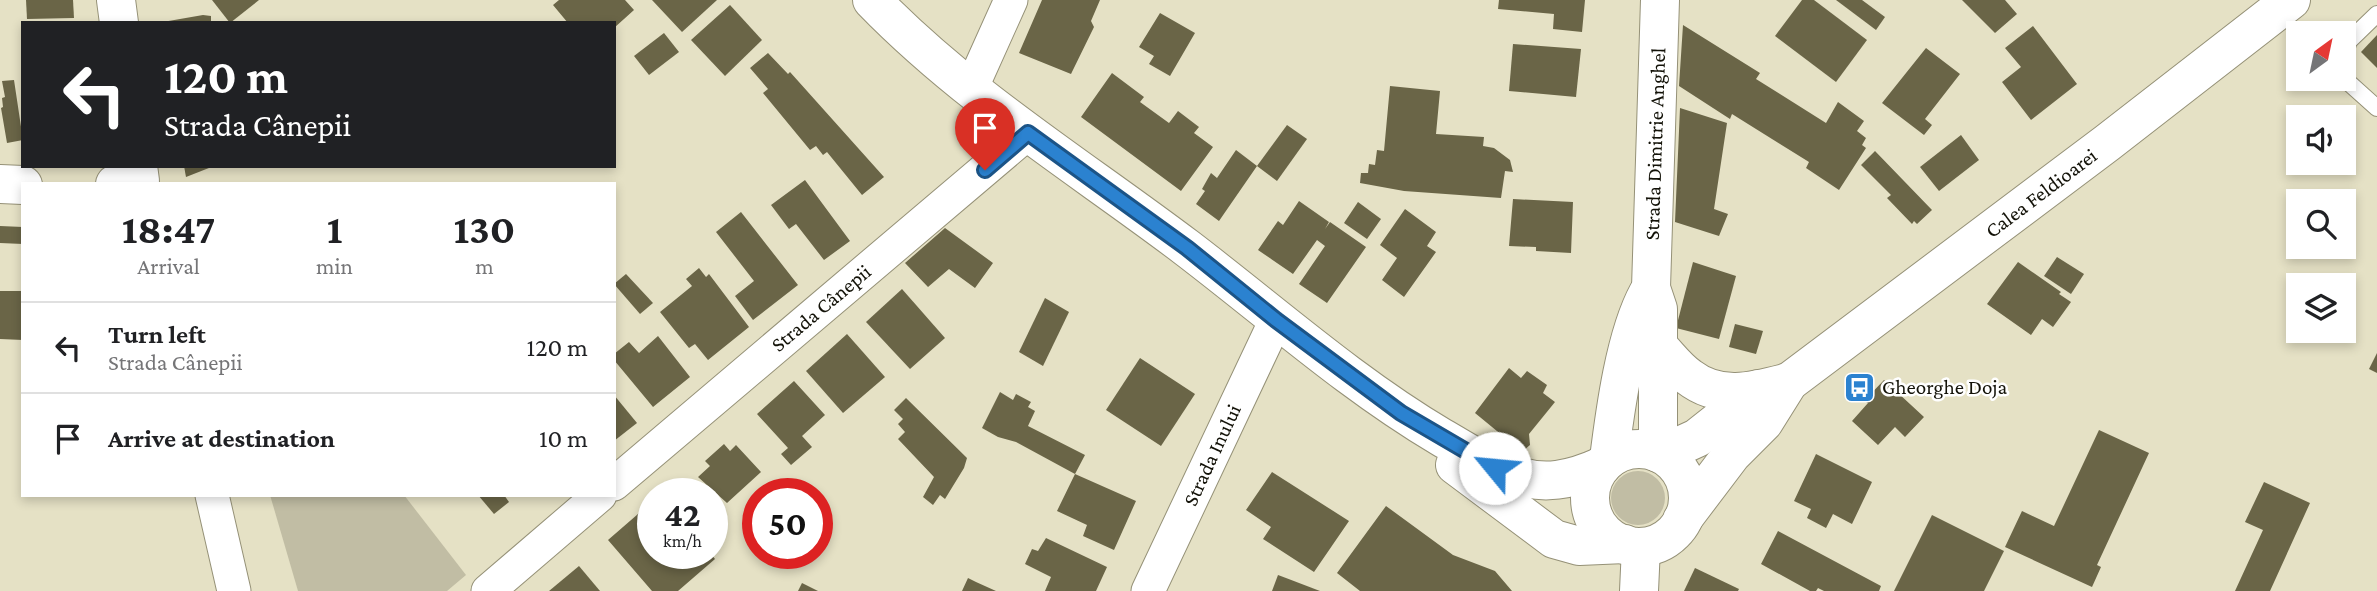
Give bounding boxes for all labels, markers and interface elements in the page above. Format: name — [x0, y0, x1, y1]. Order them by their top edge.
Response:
north arrow — [2286, 21, 2356, 91]
map controls — [2286, 21, 2356, 343]
street label: Strada Dimitrie Anghel — [1640, 47, 1670, 241]
icon: left — [49, 49, 140, 140]
text: 120 m — [164, 49, 288, 104]
pin — [955, 98, 1015, 170]
button: sound — [2286, 105, 2356, 175]
text: Strada Cânepii — [164, 107, 351, 143]
icon: arrive — [966, 109, 1004, 147]
street label: Calea Feldioarei — [1980, 143, 2102, 243]
button: search — [2286, 189, 2356, 259]
text: 18:47 — [122, 205, 215, 252]
text: 1 — [327, 205, 342, 252]
text: 130 — [454, 205, 515, 252]
text: Arrival — [137, 253, 200, 279]
text: min — [316, 253, 353, 279]
text: m — [475, 253, 494, 279]
street label: Strada Cânepii — [766, 259, 876, 357]
button: layers — [2286, 273, 2356, 343]
text: Turn left — [108, 320, 206, 349]
icon: left — [49, 329, 87, 367]
text: 120 m — [527, 333, 588, 362]
text: Strada Cânepii — [108, 349, 242, 375]
bus stop icon: Gheorghe Doja — [1842, 370, 1876, 404]
place label: Gheorghe Doja — [1882, 375, 2008, 399]
street label: Strada Inului — [1178, 400, 1246, 510]
icon: arrive — [49, 420, 87, 458]
text: Arrive at destination — [108, 424, 335, 453]
text: 10 m — [539, 424, 588, 453]
position arrow — [1458, 431, 1532, 505]
speed limit sign: 50 — [742, 478, 833, 569]
text: 42 — [664, 495, 701, 534]
text: km/h — [663, 531, 702, 551]

